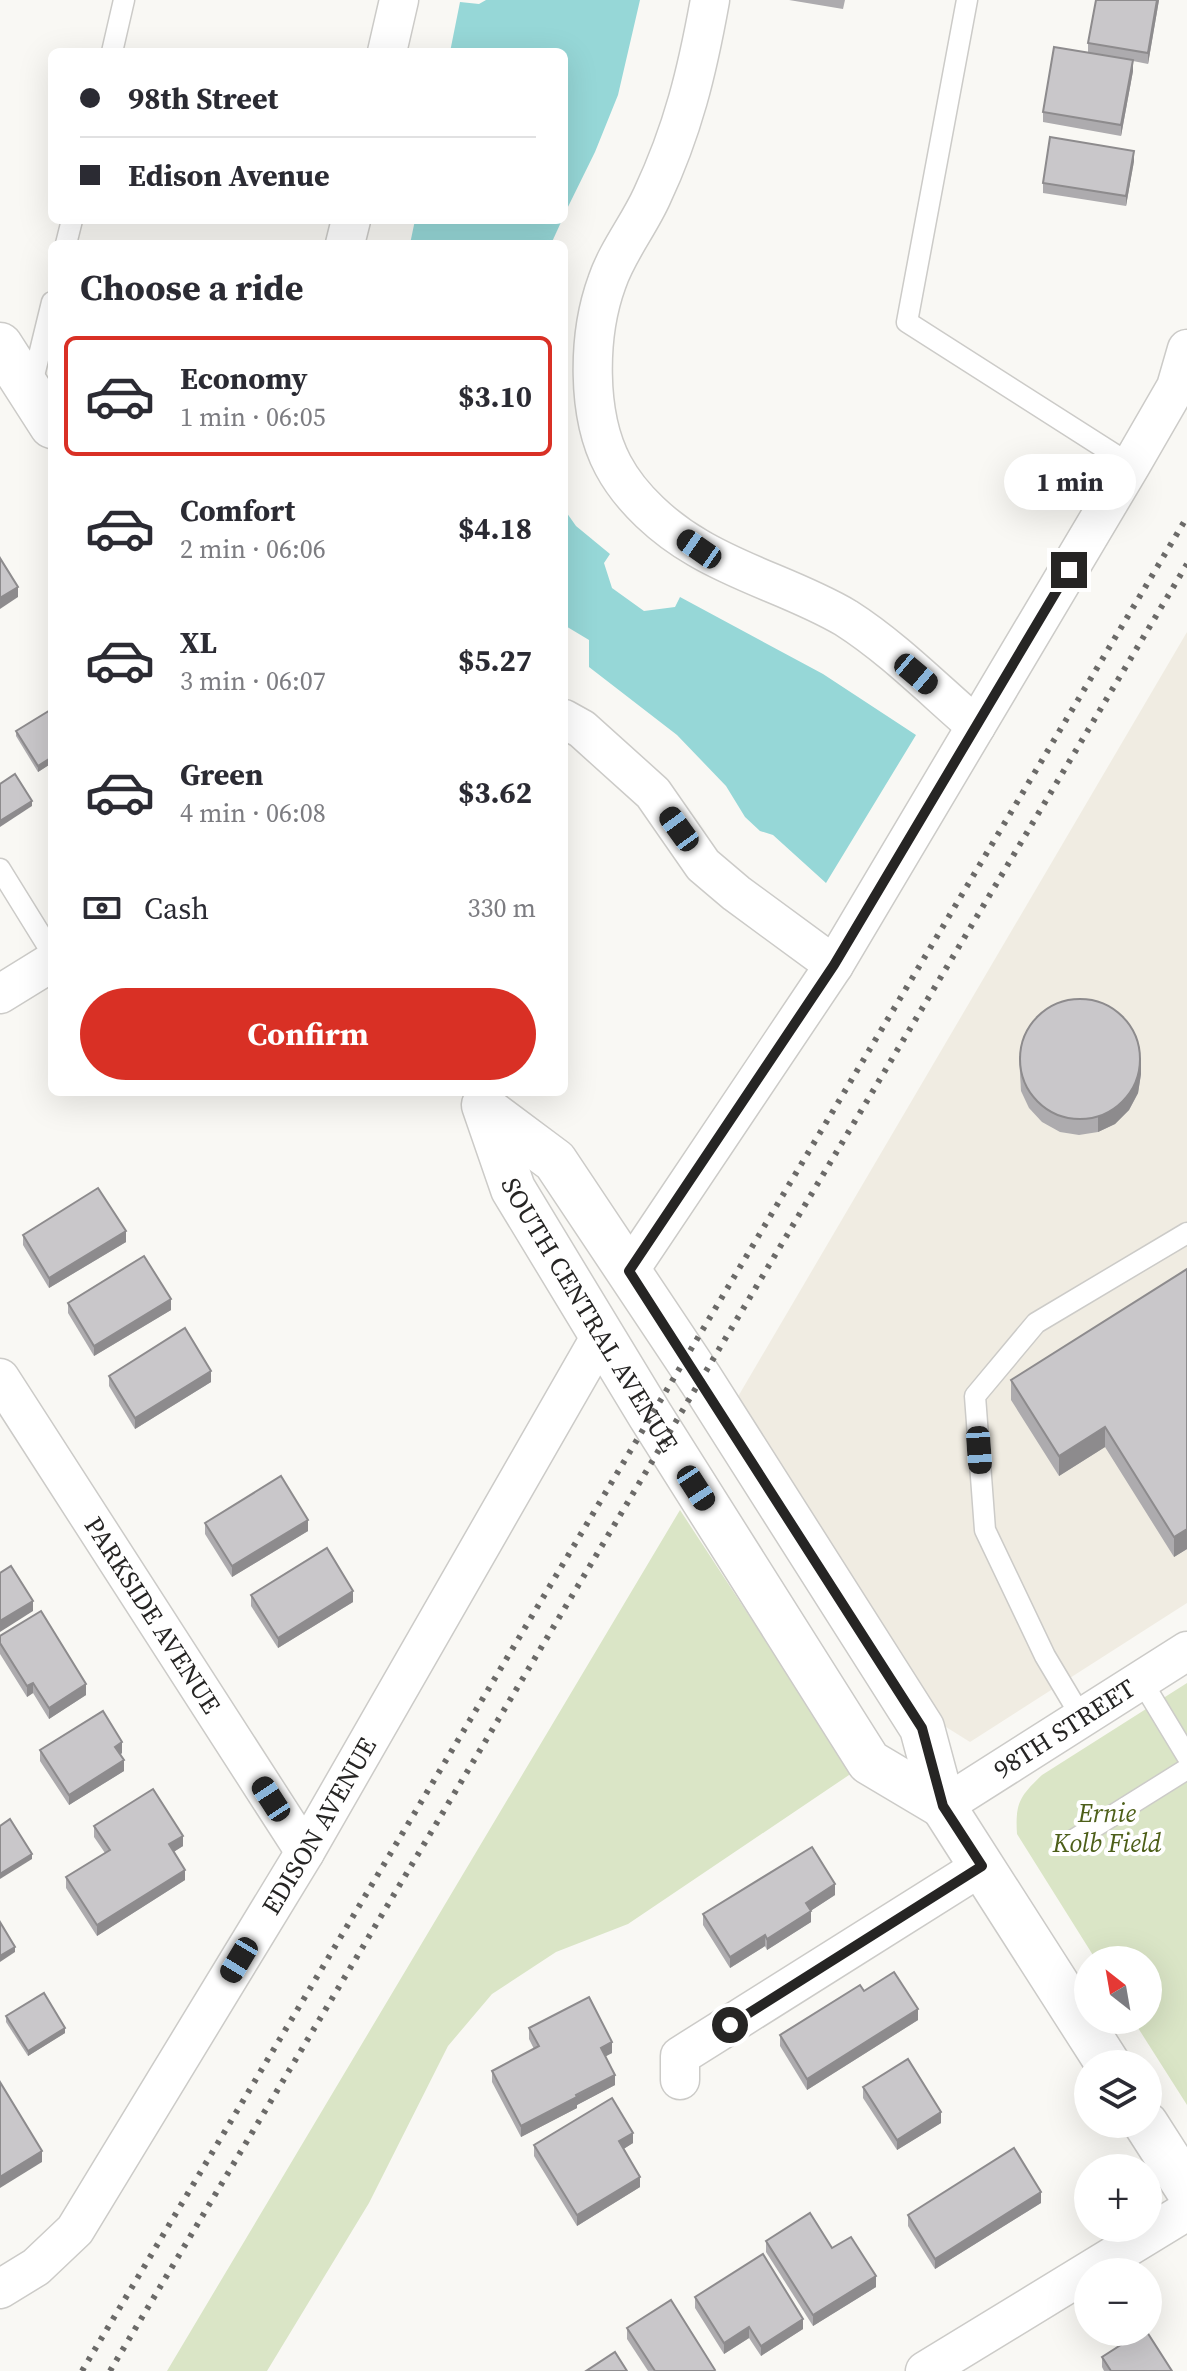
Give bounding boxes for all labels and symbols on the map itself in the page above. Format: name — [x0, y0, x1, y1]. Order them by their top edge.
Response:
callout: 1 min — [1003, 454, 1135, 510]
car — [672, 525, 726, 573]
route end — [1051, 552, 1087, 588]
car — [890, 649, 942, 699]
car — [655, 803, 703, 855]
street label: SOUTH CENTRAL AVENUE — [493, 1173, 687, 1459]
car — [965, 1425, 993, 1475]
car — [673, 1461, 719, 1515]
street label: PARKSIDE AVENUE — [76, 1510, 229, 1721]
street label: 98TH STREET — [987, 1670, 1142, 1787]
street label: EDISON AVENUE — [253, 1731, 385, 1921]
car — [248, 1772, 294, 1826]
park label: Ernie Kolb Field — [1052, 1795, 1162, 1861]
car — [216, 1933, 262, 1987]
north arrow — [1074, 1946, 1162, 2034]
route start — [712, 2007, 748, 2043]

